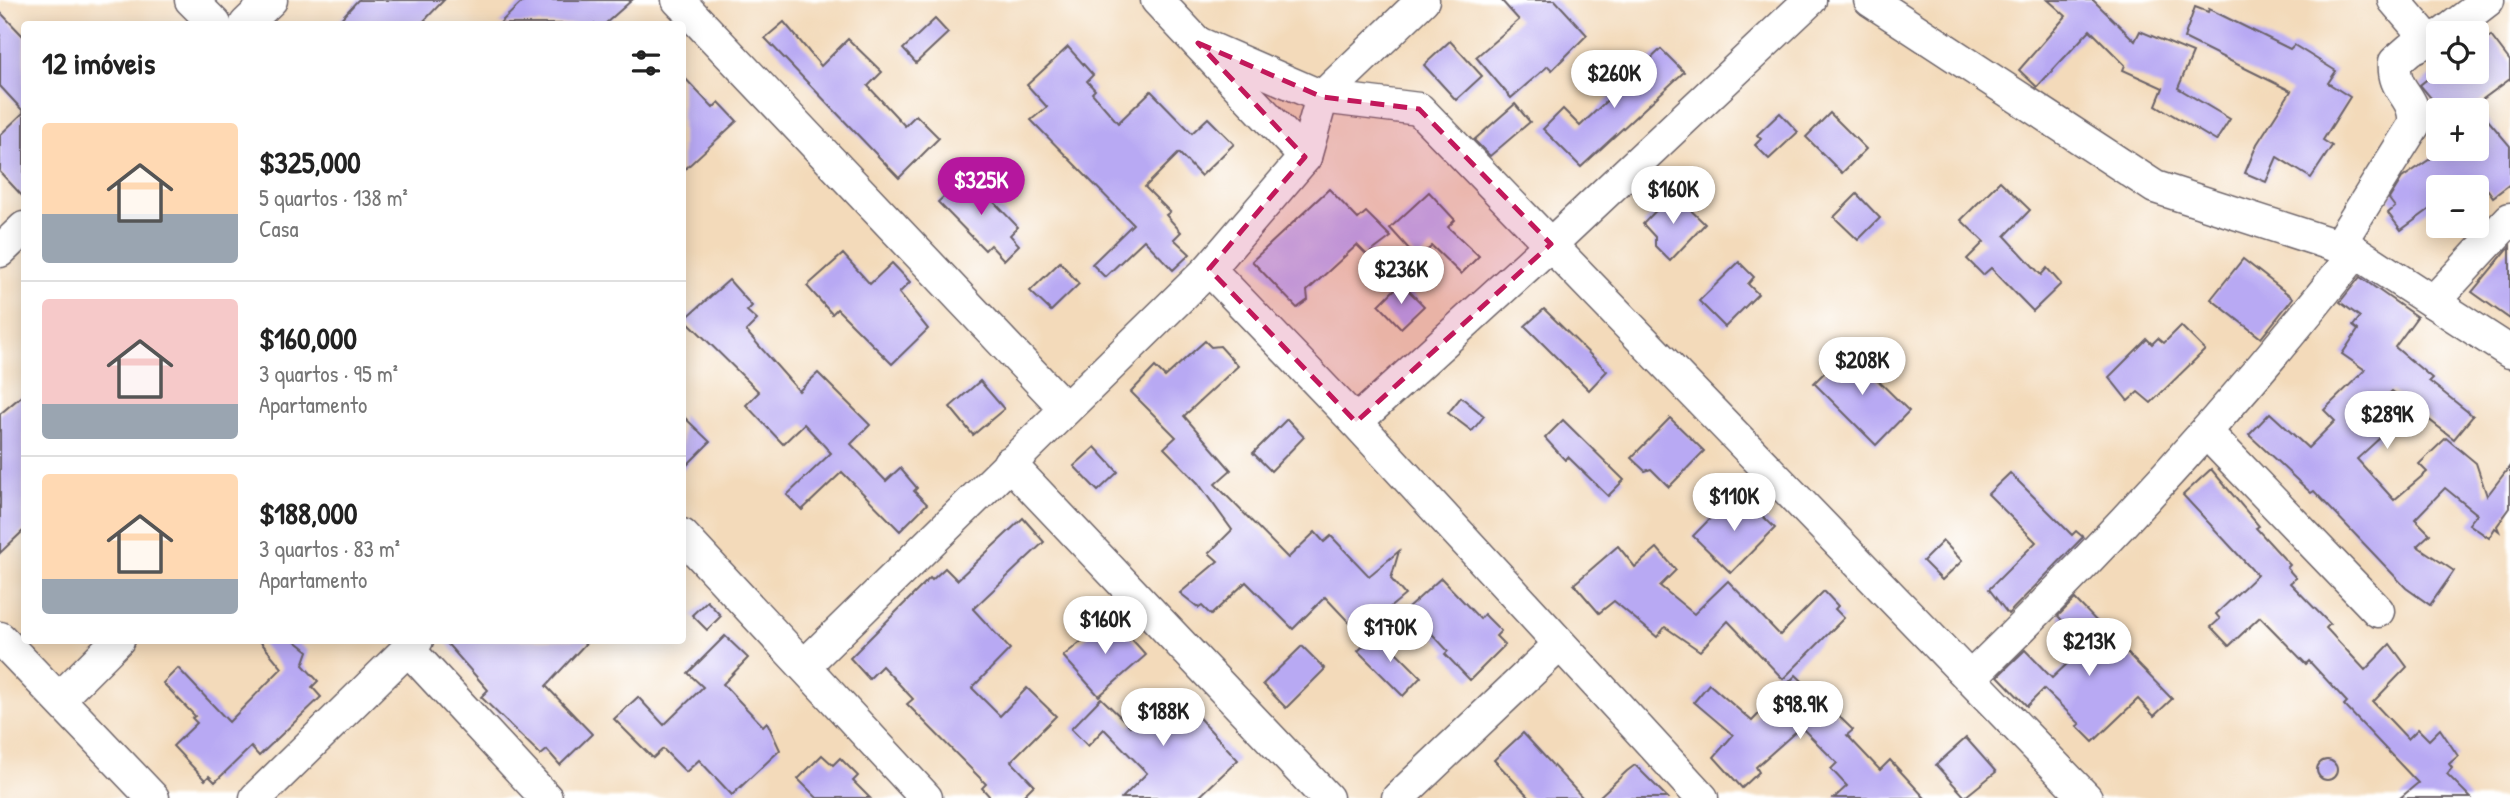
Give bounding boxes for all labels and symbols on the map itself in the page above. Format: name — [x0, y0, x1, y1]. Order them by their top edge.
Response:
pin: $260K — [1565, 50, 1663, 110]
pin: $325K — [932, 158, 1030, 217]
pin: $160K — [1624, 166, 1722, 226]
pin: $236K — [1352, 246, 1450, 306]
pin: $208K — [1813, 338, 1911, 397]
pin: $289K — [2338, 392, 2436, 451]
pin: $110K — [1685, 474, 1783, 533]
pin: $160K — [1056, 596, 1154, 656]
pin: $170K — [1341, 604, 1439, 664]
pin: $213K — [2040, 618, 2138, 678]
pin: $98.9K — [1743, 682, 1857, 741]
pin: $188K — [1114, 688, 1212, 748]

